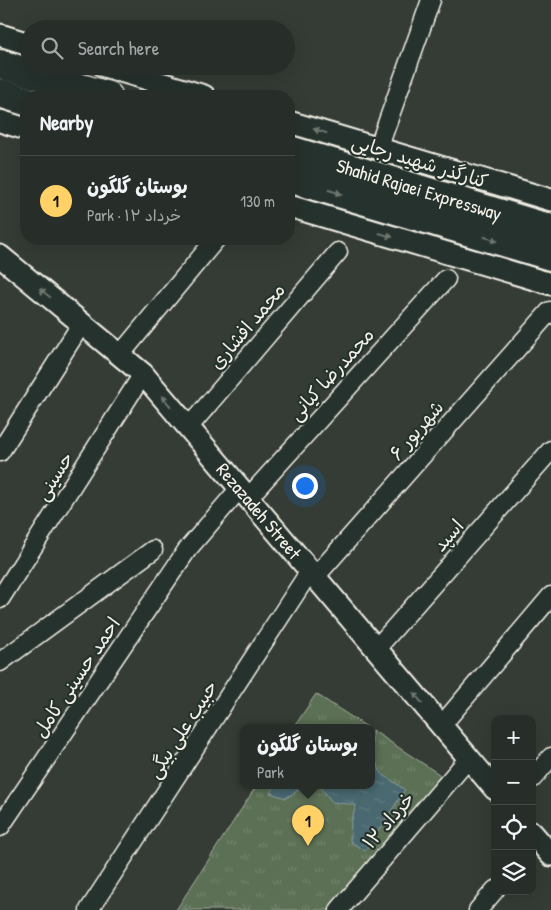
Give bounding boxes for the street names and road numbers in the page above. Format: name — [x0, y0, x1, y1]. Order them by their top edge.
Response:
street label: کنارگذر شهید رجایی — [349, 128, 491, 194]
street label: Shahid Rajaei Expressway — [333, 152, 505, 226]
street label: محمد افشاری — [203, 277, 291, 375]
street label: محمدرضا کیانی — [282, 322, 380, 426]
street label: شهریور ۶ — [383, 395, 449, 465]
street label: حسینی — [29, 446, 79, 506]
street label: Rezazadeh Street — [211, 457, 308, 565]
street label: اسپد — [427, 513, 469, 557]
street label: احمد حسینی کامل — [26, 612, 126, 742]
street label: حبیب علی بیگی — [141, 675, 223, 783]
street label: خرداد ۱۲ — [356, 786, 420, 854]

